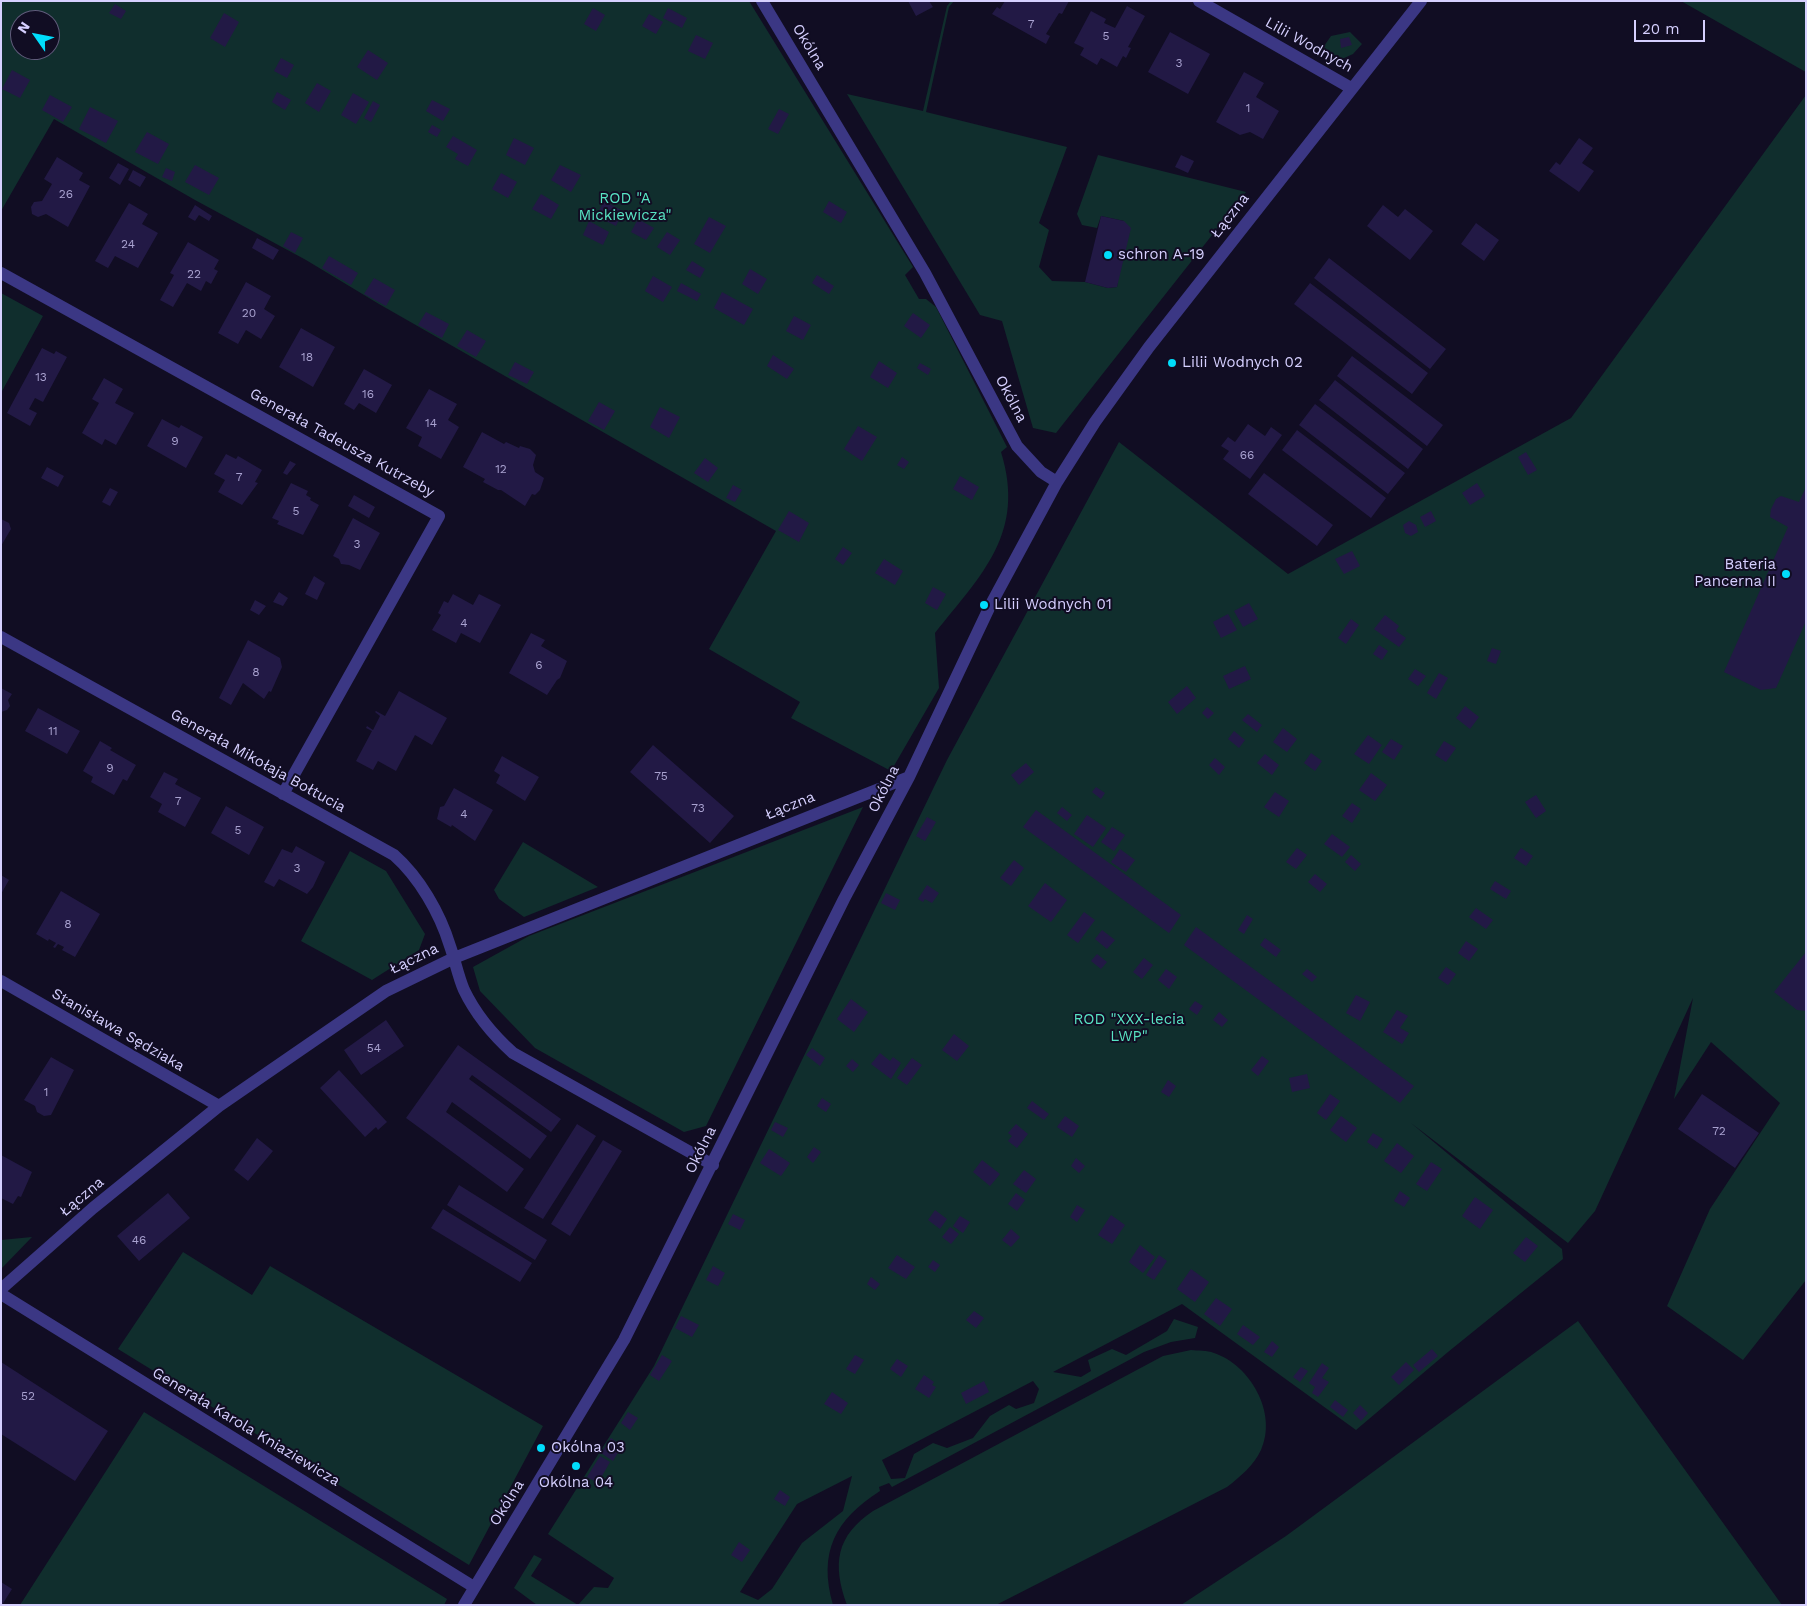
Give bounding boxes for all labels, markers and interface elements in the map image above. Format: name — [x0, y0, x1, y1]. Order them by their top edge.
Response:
north arrow — [10, 10, 60, 60]
scale bar — [1637, 10, 1708, 42]
street label: Lilii Wodnych — [1262, 14, 1356, 76]
house number: 7 — [1028, 17, 1034, 31]
text: N — [14, 19, 33, 36]
text: 20 m — [1642, 20, 1680, 38]
street label: Okólna — [788, 21, 830, 73]
house number: 5 — [1103, 29, 1109, 43]
house number: 3 — [1176, 56, 1182, 70]
house number: 1 — [1246, 101, 1250, 115]
house number: 26 — [59, 187, 73, 201]
park label: ROD "A Mickiewicza" — [579, 190, 671, 225]
street label: Łączna — [1207, 190, 1253, 242]
house number: 24 — [121, 237, 135, 251]
place label: schron A-19 — [1118, 246, 1205, 264]
marker: schron A-19 — [1102, 249, 1114, 261]
house number: 22 — [187, 267, 201, 281]
house number: 20 — [242, 306, 256, 320]
house number: 18 — [301, 350, 313, 364]
place label: Lilii Wodnych 02 — [1182, 354, 1303, 372]
marker: Lilii Wodnych 02 — [1166, 357, 1178, 369]
house number: 13 — [35, 370, 47, 384]
street label: Okólna — [991, 372, 1031, 426]
street label: Generała Tadeusza Kutrzeby — [246, 385, 438, 501]
house number: 16 — [362, 387, 374, 401]
house number: 14 — [425, 416, 437, 430]
house number: 9 — [171, 434, 179, 448]
house number: 66 — [1240, 448, 1254, 462]
house number: 12 — [495, 462, 507, 476]
house number: 7 — [236, 470, 242, 484]
house number: 5 — [293, 504, 299, 518]
house number: 3 — [354, 537, 360, 551]
place label: Bateria Pancerna II — [1694, 556, 1776, 591]
marker: Bateria Pancerna II — [1780, 568, 1792, 580]
place label: Lilii Wodnych 01 — [994, 596, 1112, 614]
marker: Lilii Wodnych 01 — [978, 599, 990, 611]
house number: 4 — [460, 616, 468, 630]
house number: 6 — [535, 658, 543, 672]
house number: 8 — [252, 665, 260, 679]
street label: Generała Mikołaja Bołtucia — [167, 705, 349, 817]
house number: 11 — [48, 724, 58, 738]
house number: 9 — [106, 761, 114, 775]
street label: Okólna — [864, 762, 904, 816]
house number: 75 — [654, 769, 668, 783]
street label: Łączna — [762, 788, 818, 824]
house number: 7 — [175, 794, 181, 808]
house number: 73 — [691, 801, 705, 815]
house number: 4 — [460, 807, 468, 821]
house number: 5 — [235, 823, 241, 837]
house number: 3 — [294, 861, 300, 875]
house number: 8 — [64, 917, 72, 931]
street label: Łączna — [387, 939, 441, 979]
street label: Stanisława Sędziaka — [48, 985, 188, 1075]
park label: ROD "XXX-lecia LWP" — [1073, 1011, 1185, 1046]
house number: 54 — [367, 1041, 381, 1055]
house number: 1 — [44, 1085, 48, 1099]
street label: Okólna — [681, 1123, 721, 1177]
house number: 72 — [1712, 1124, 1726, 1138]
street label: Łączna — [56, 1173, 108, 1221]
house number: 46 — [132, 1233, 146, 1247]
street label: Generała Karola Kniaziewicza — [149, 1364, 343, 1490]
house number: 52 — [21, 1389, 35, 1403]
place label: Okólna 03 — [551, 1439, 625, 1457]
marker: Okólna 03 — [535, 1442, 547, 1454]
marker: Okólna 04 — [570, 1460, 582, 1472]
place label: Okólna 04 — [539, 1474, 613, 1492]
street label: Okólna — [486, 1477, 528, 1529]

